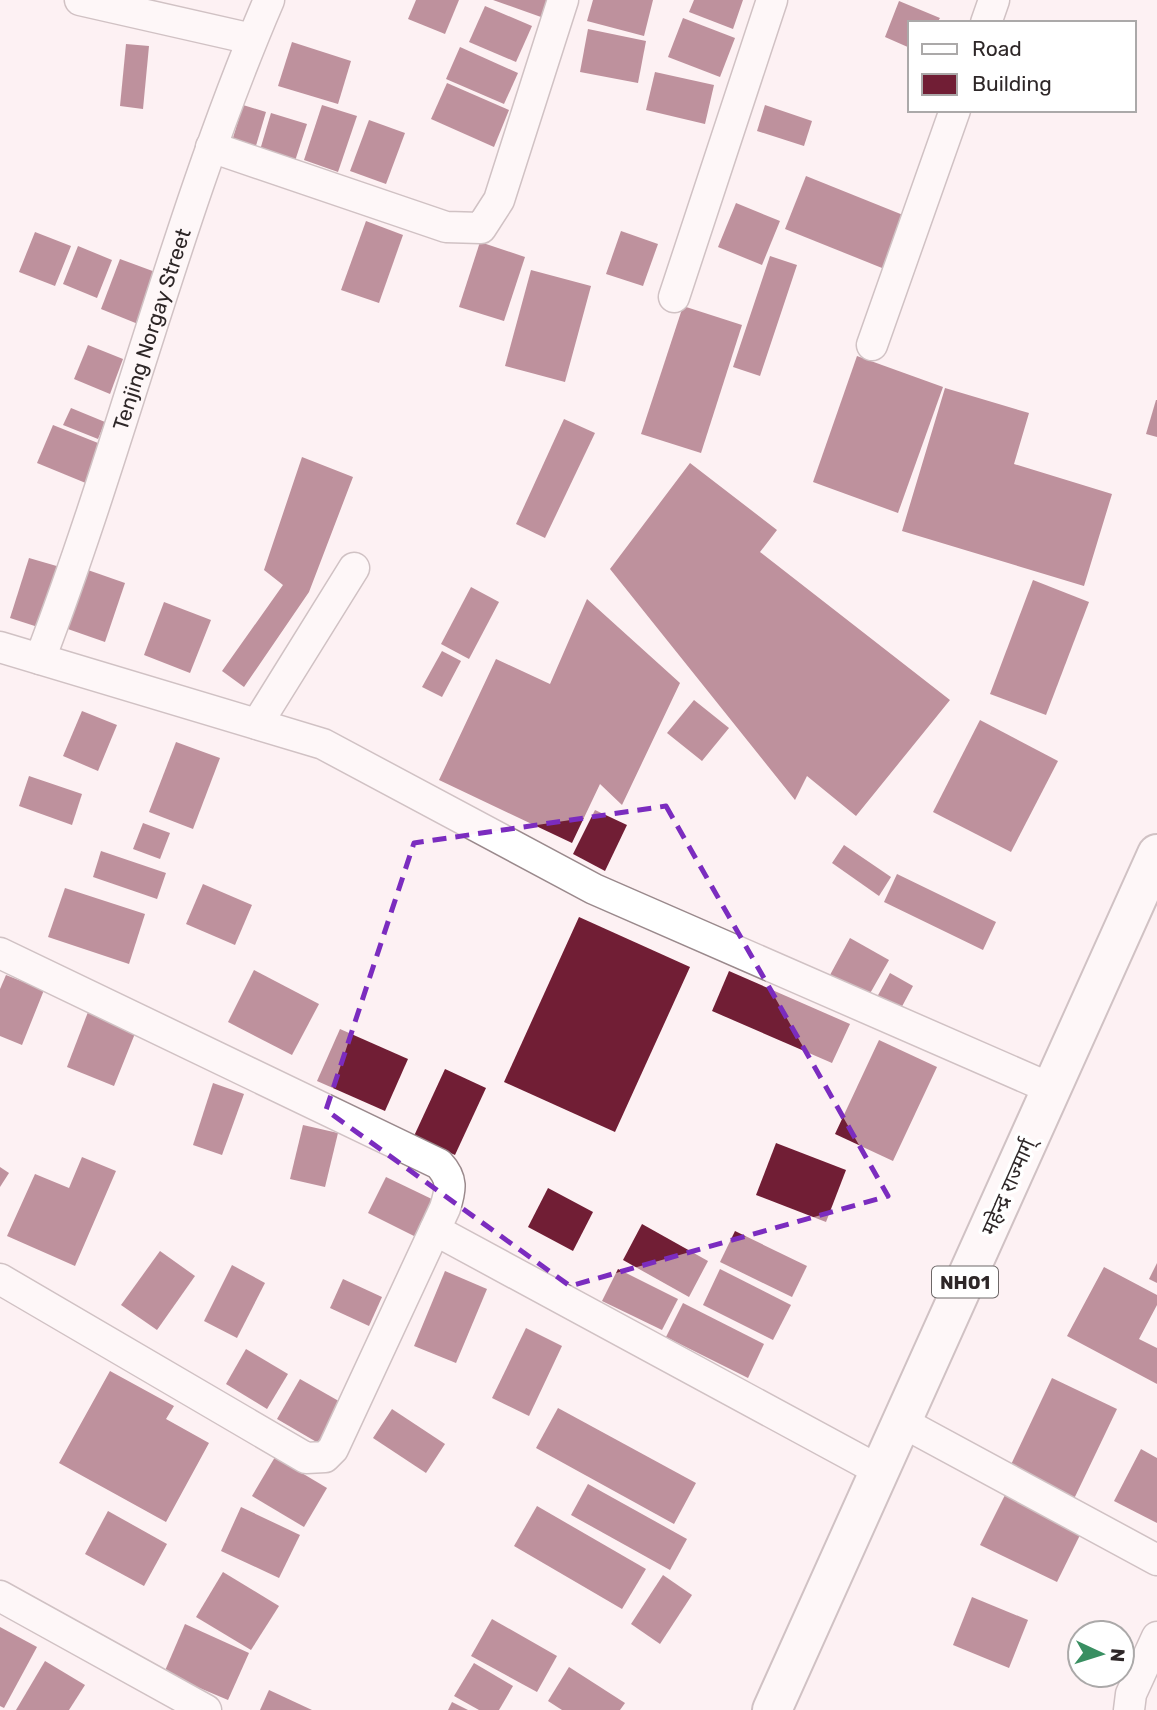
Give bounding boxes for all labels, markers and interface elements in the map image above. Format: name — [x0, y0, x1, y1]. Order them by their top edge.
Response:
legend — [908, 21, 1136, 112]
text: Road — [972, 36, 1022, 61]
text: Building — [972, 71, 1052, 96]
street label: Tenjing Norgay Street — [107, 225, 195, 433]
street label: महेन्द्र राज्मार्ग् — [976, 1132, 1042, 1239]
road number: NH01 — [932, 1266, 998, 1298]
north arrow — [1066, 1619, 1136, 1689]
text: N — [1106, 1648, 1129, 1663]

